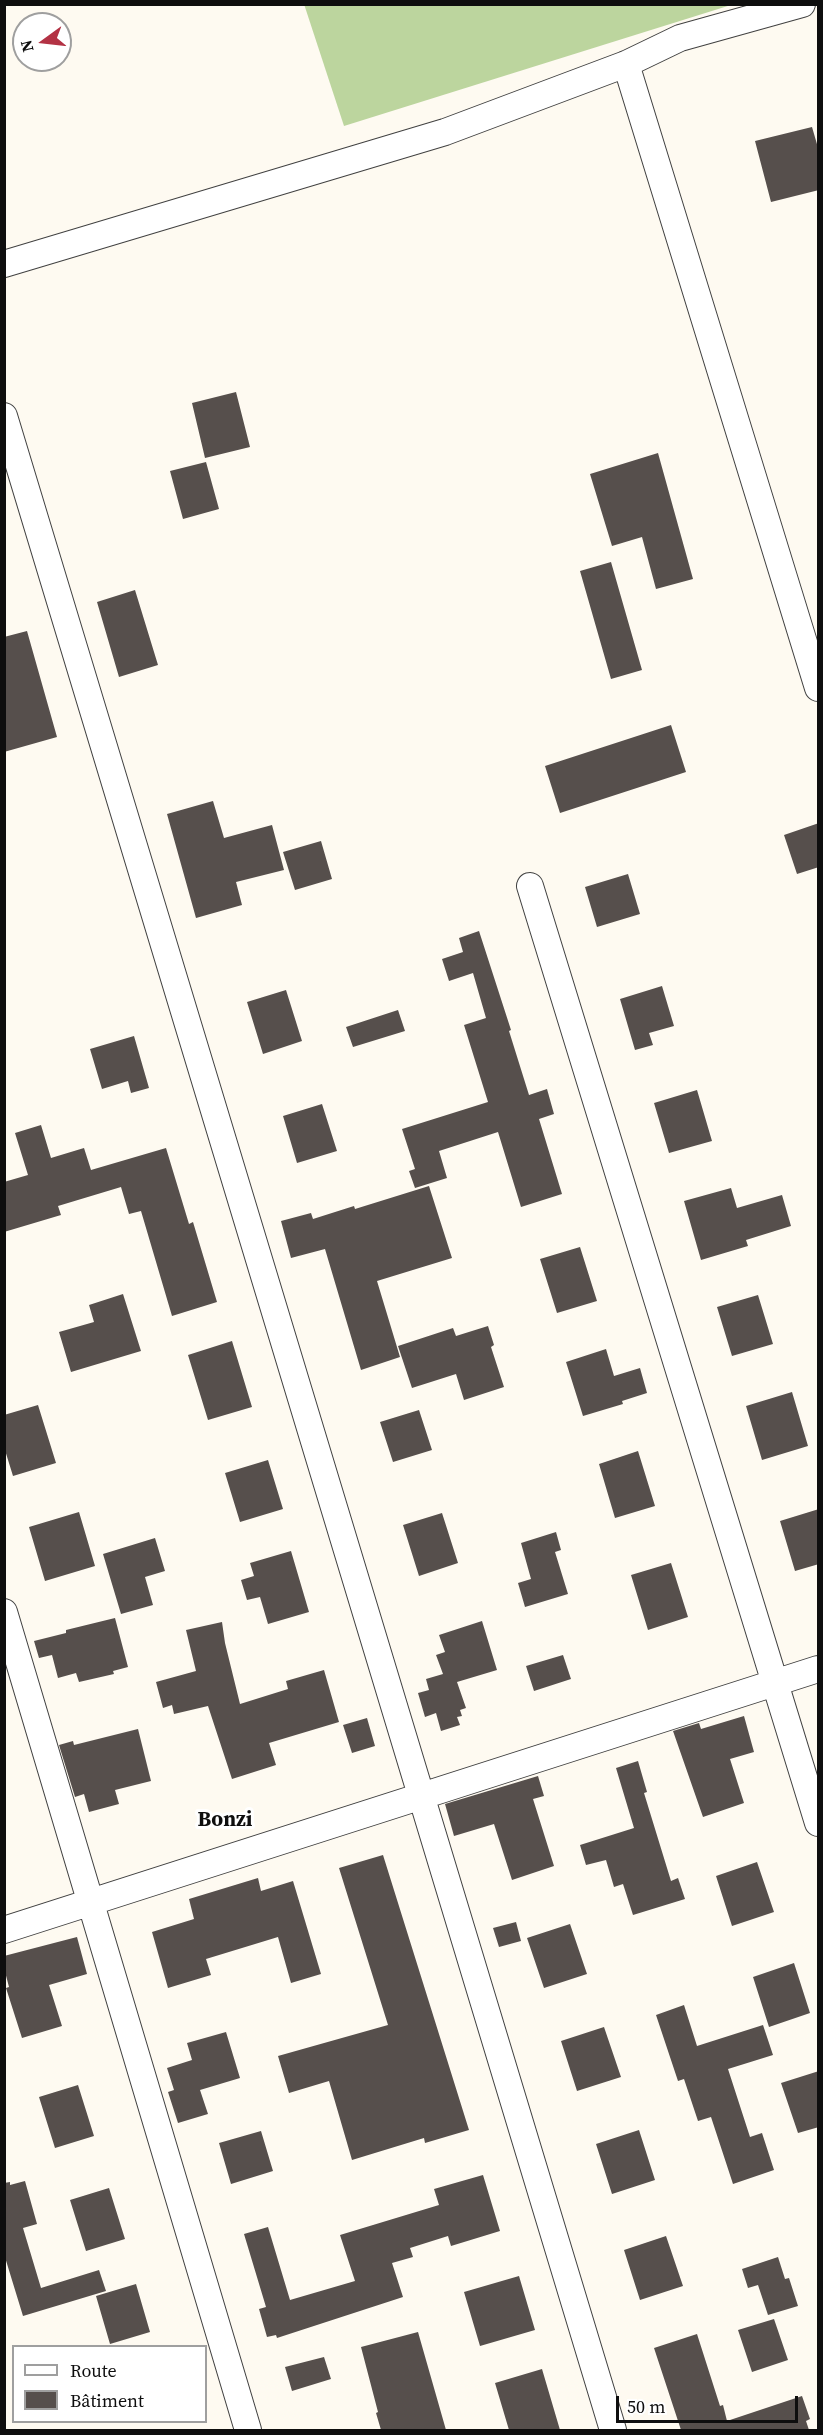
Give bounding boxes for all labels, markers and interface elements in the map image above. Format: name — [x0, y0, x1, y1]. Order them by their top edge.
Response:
north arrow — [12, 12, 72, 72]
text: N — [14, 38, 39, 55]
district label: Bonzi — [197, 1808, 253, 1834]
legend — [12, 2345, 207, 2423]
text: Route — [70, 2358, 117, 2383]
scale bar — [619, 2384, 800, 2422]
text: Bâtiment — [70, 2388, 144, 2413]
text: 50 m — [627, 2394, 665, 2419]

